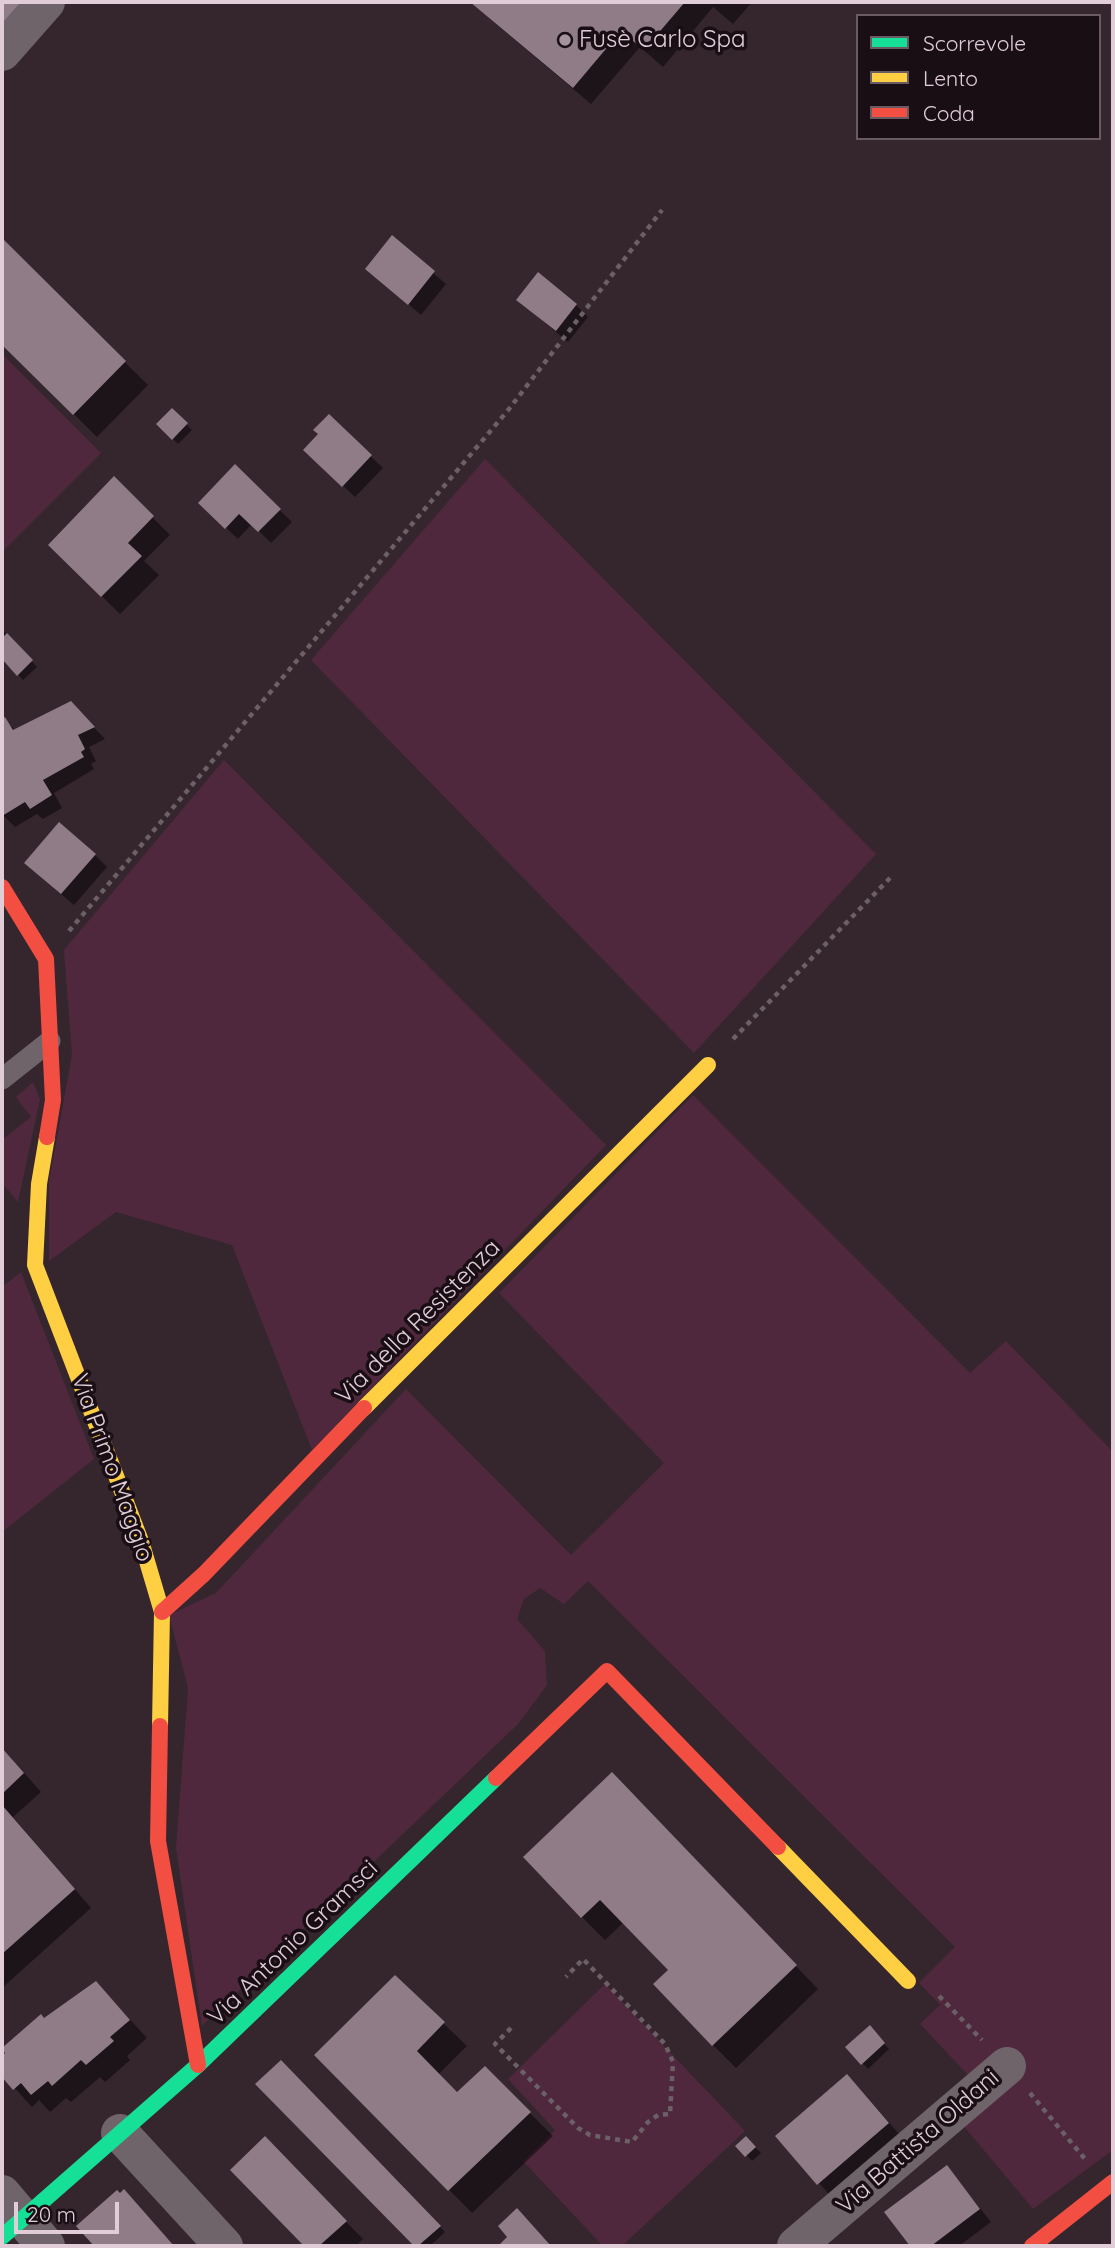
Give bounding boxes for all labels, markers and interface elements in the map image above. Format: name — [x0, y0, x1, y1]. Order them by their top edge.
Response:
legend — [856, 14, 1101, 140]
place label: Fusè Carlo Spa — [579, 26, 746, 54]
text: Scorrevole — [923, 30, 1026, 56]
marker: Fusè Carlo Spa — [557, 32, 573, 48]
text: Lento — [923, 65, 978, 91]
text: Coda — [923, 100, 975, 126]
street label: Via della Resistenza — [330, 1234, 506, 1410]
street label: Via Primo Maggio — [65, 1370, 159, 1566]
street label: Via Antonio Gramsci — [202, 1854, 384, 2032]
street label: Via Battista Oldani — [831, 2064, 1005, 2220]
scale bar — [18, 2188, 122, 2232]
text: 20 m — [27, 2201, 76, 2227]

